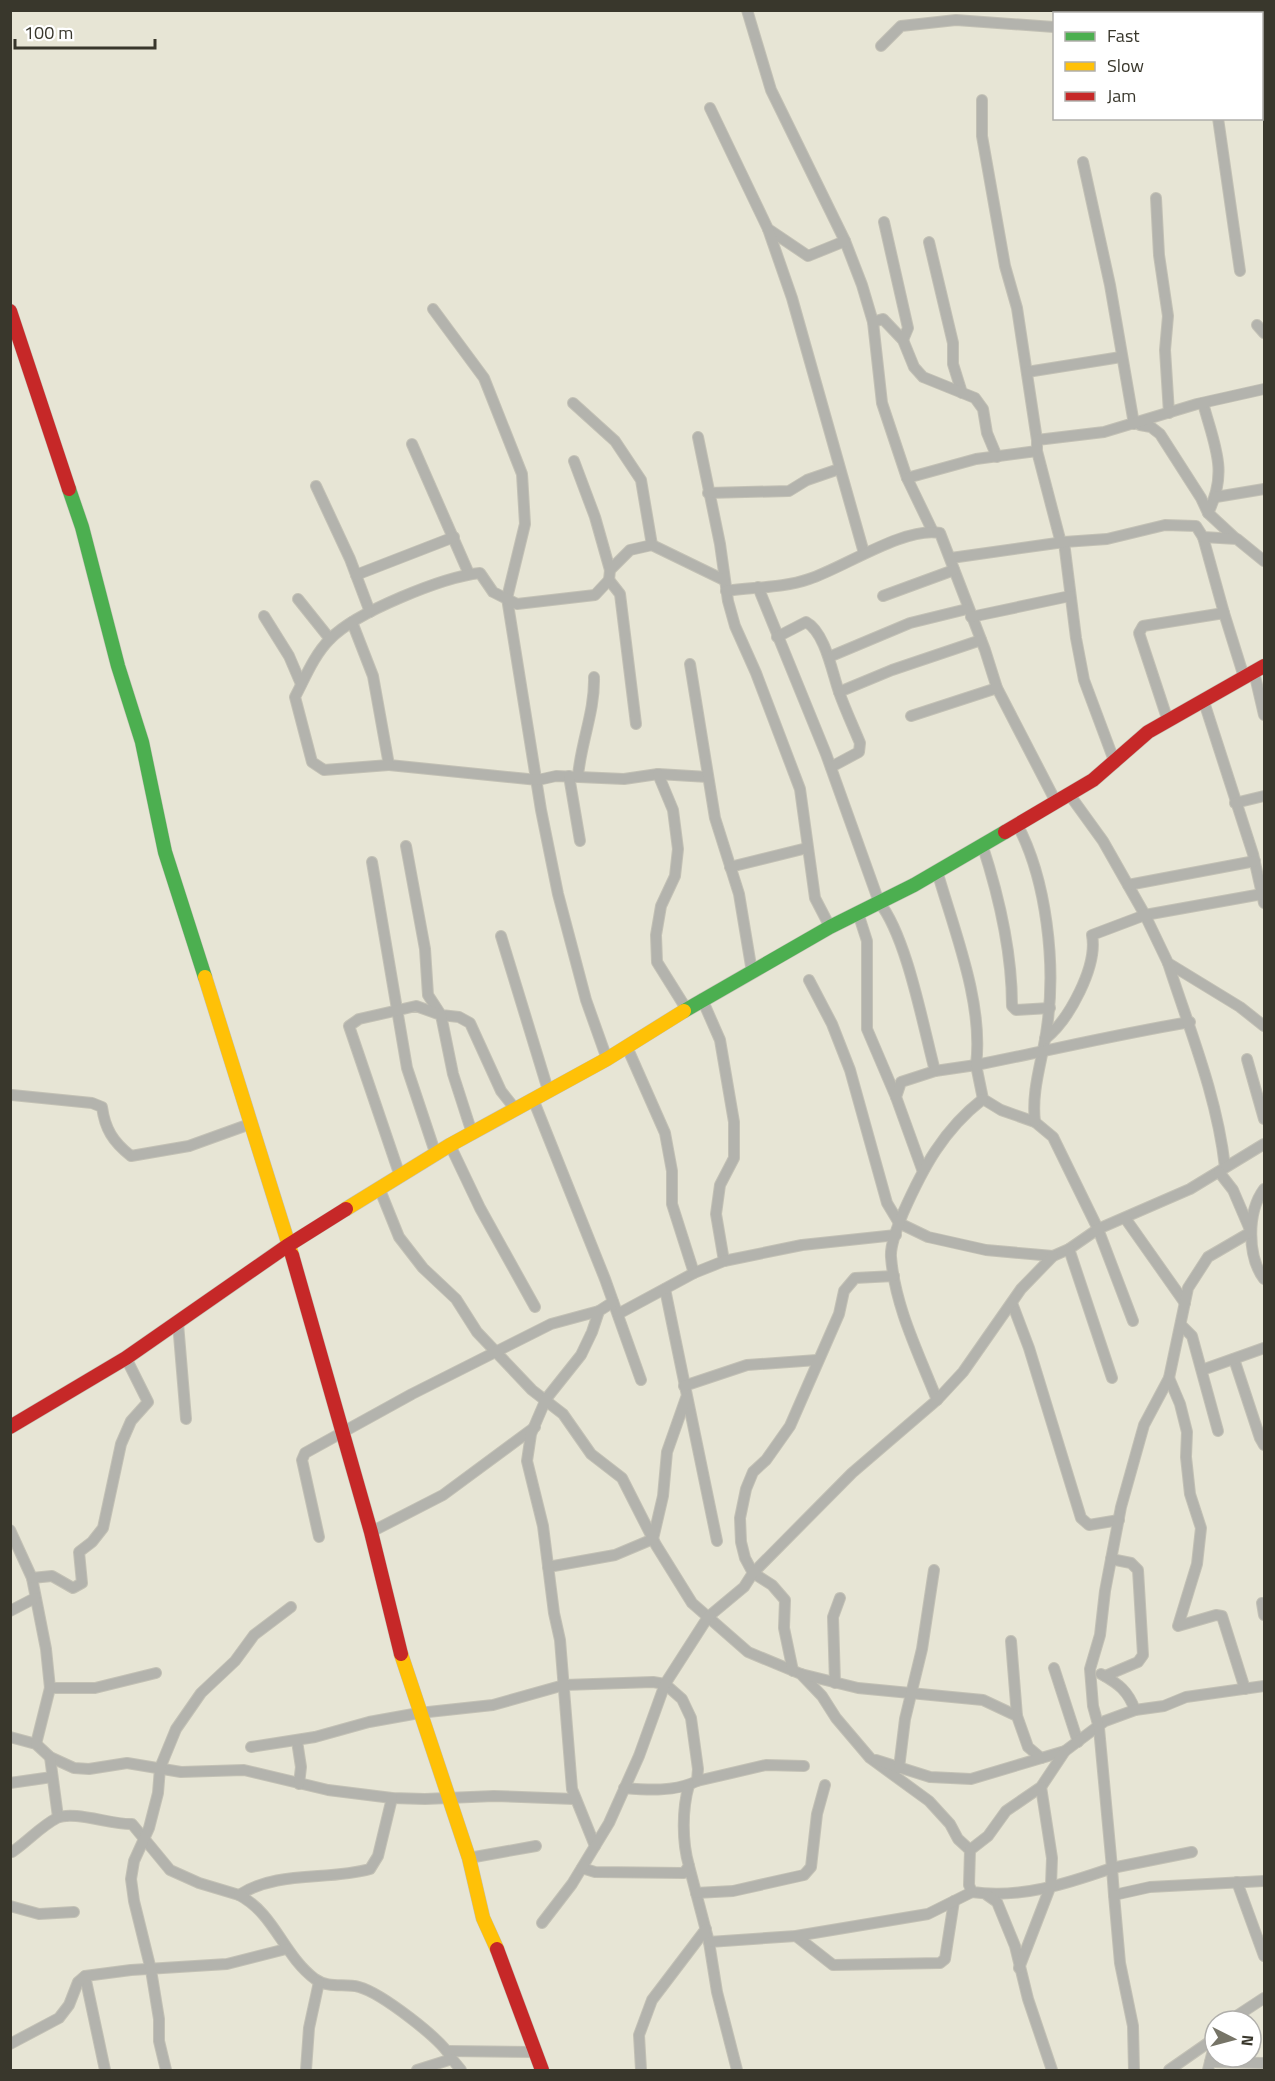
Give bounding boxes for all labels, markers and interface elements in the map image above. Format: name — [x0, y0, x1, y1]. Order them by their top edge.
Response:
scale bar — [15, 12, 154, 50]
legend — [1053, 12, 1263, 120]
text: 100 m — [24, 19, 73, 46]
text: Fast — [1107, 22, 1140, 49]
text: Slow — [1107, 52, 1144, 79]
text: Jam — [1107, 82, 1136, 109]
north arrow — [1203, 2009, 1263, 2069]
text: N — [1235, 2034, 1260, 2047]

